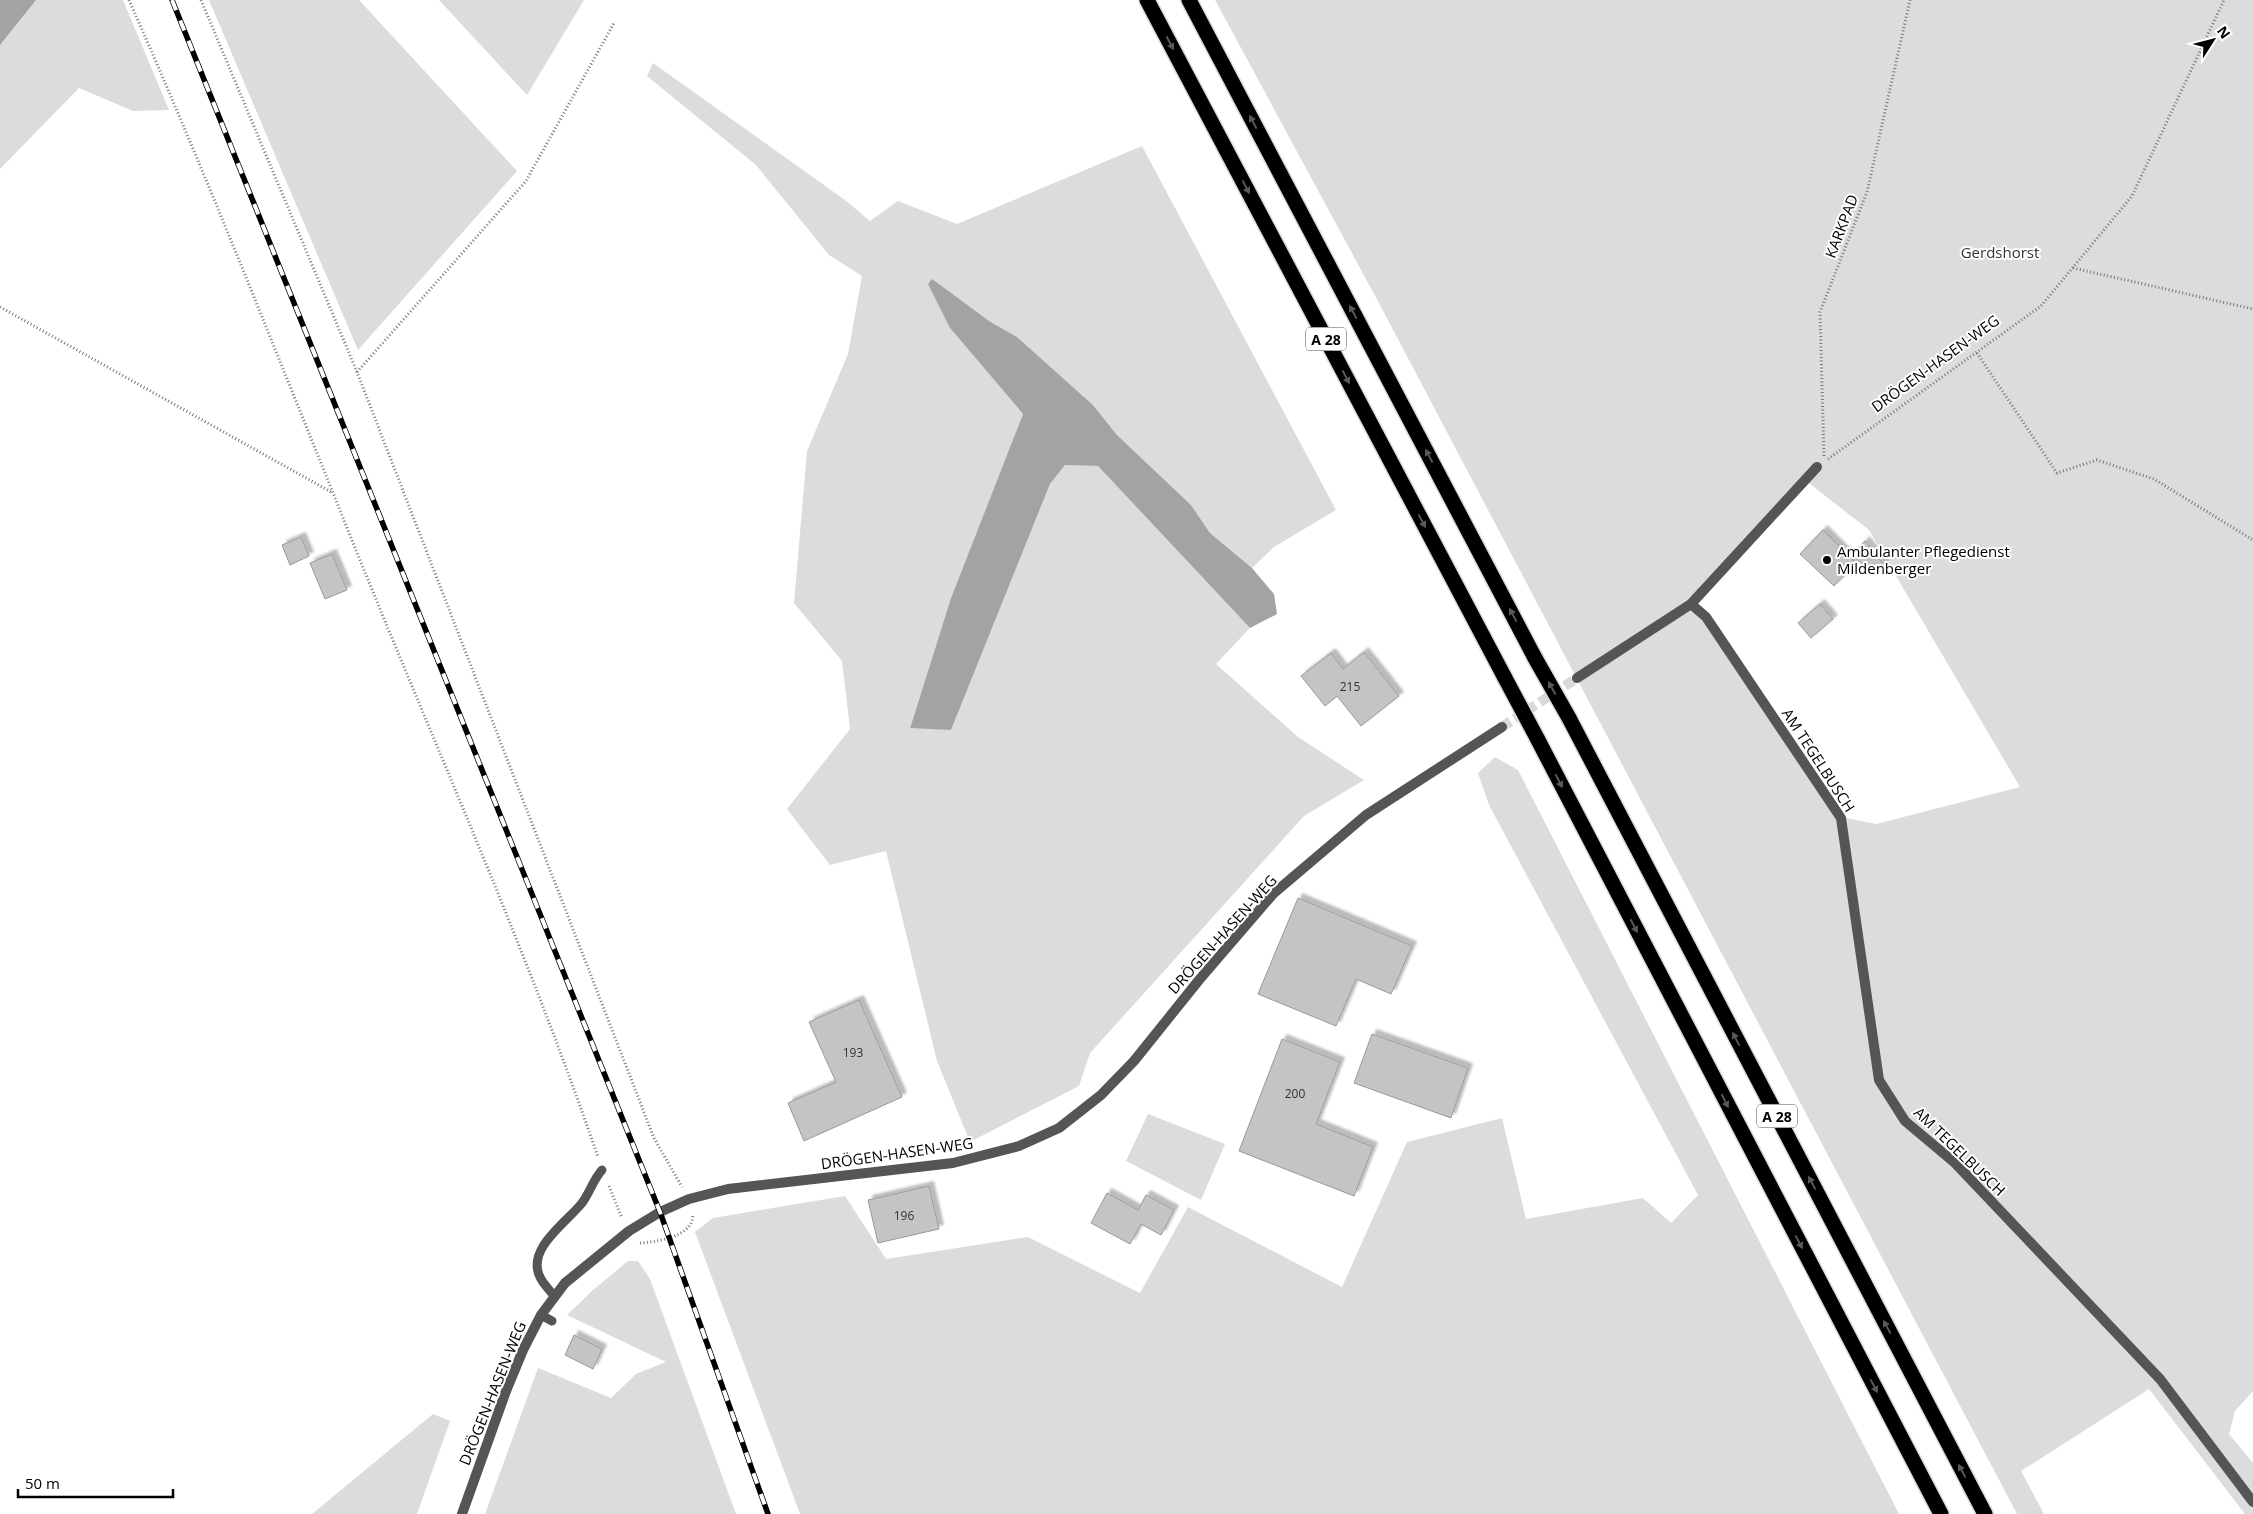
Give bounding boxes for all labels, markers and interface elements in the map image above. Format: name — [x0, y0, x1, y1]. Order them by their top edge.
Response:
north arrow — [2188, 15, 2238, 65]
text: N — [2213, 22, 2235, 42]
one-way arrow — [1166, 36, 1174, 50]
one-way arrow — [1249, 115, 1257, 129]
one-way arrow — [1242, 180, 1250, 194]
street label: KARKPAD — [1820, 191, 1862, 261]
park label: Gerdshorst — [1961, 242, 2039, 262]
one-way arrow — [1349, 305, 1357, 320]
street label: DRÖGEN-HASEN-WEG — [1867, 310, 2003, 416]
road number: A 28 — [1306, 328, 1346, 350]
one-way arrow — [1342, 370, 1350, 384]
one-way arrow — [1425, 449, 1433, 463]
one-way arrow — [1418, 513, 1426, 528]
place label: Ambulanter Pflegedienst Mildenberger — [1837, 541, 2010, 578]
marker: Ambulanter Pflegedienst Mildenberger — [1821, 554, 1833, 566]
one-way arrow — [1509, 608, 1517, 623]
house number: 215 — [1340, 678, 1360, 695]
one-way arrow — [1548, 681, 1556, 695]
street label: AM TEGELBUSCH — [1778, 704, 1860, 816]
one-way arrow — [1555, 774, 1563, 788]
street label: DRÖGEN-HASEN-WEG — [1163, 870, 1281, 998]
one-way arrow — [1630, 918, 1638, 933]
one-way arrow — [1732, 1032, 1740, 1046]
house number: 193 — [843, 1044, 863, 1061]
house number: 200 — [1285, 1085, 1305, 1102]
one-way arrow — [1721, 1094, 1729, 1108]
street label: AM TEGELBUSCH — [1910, 1102, 2010, 1200]
road number: A 28 — [1757, 1104, 1797, 1128]
street label: DRÖGEN-HASEN-WEG — [820, 1132, 974, 1174]
one-way arrow — [1808, 1176, 1816, 1190]
house number: 196 — [894, 1207, 914, 1224]
one-way arrow — [1795, 1235, 1803, 1249]
street label: DRÖGEN-HASEN-WEG — [454, 1318, 530, 1468]
one-way arrow — [1883, 1320, 1891, 1334]
one-way arrow — [1870, 1379, 1878, 1393]
one-way arrow — [1958, 1464, 1966, 1478]
scale bar — [18, 1466, 172, 1498]
text: 50 m — [25, 1473, 60, 1493]

